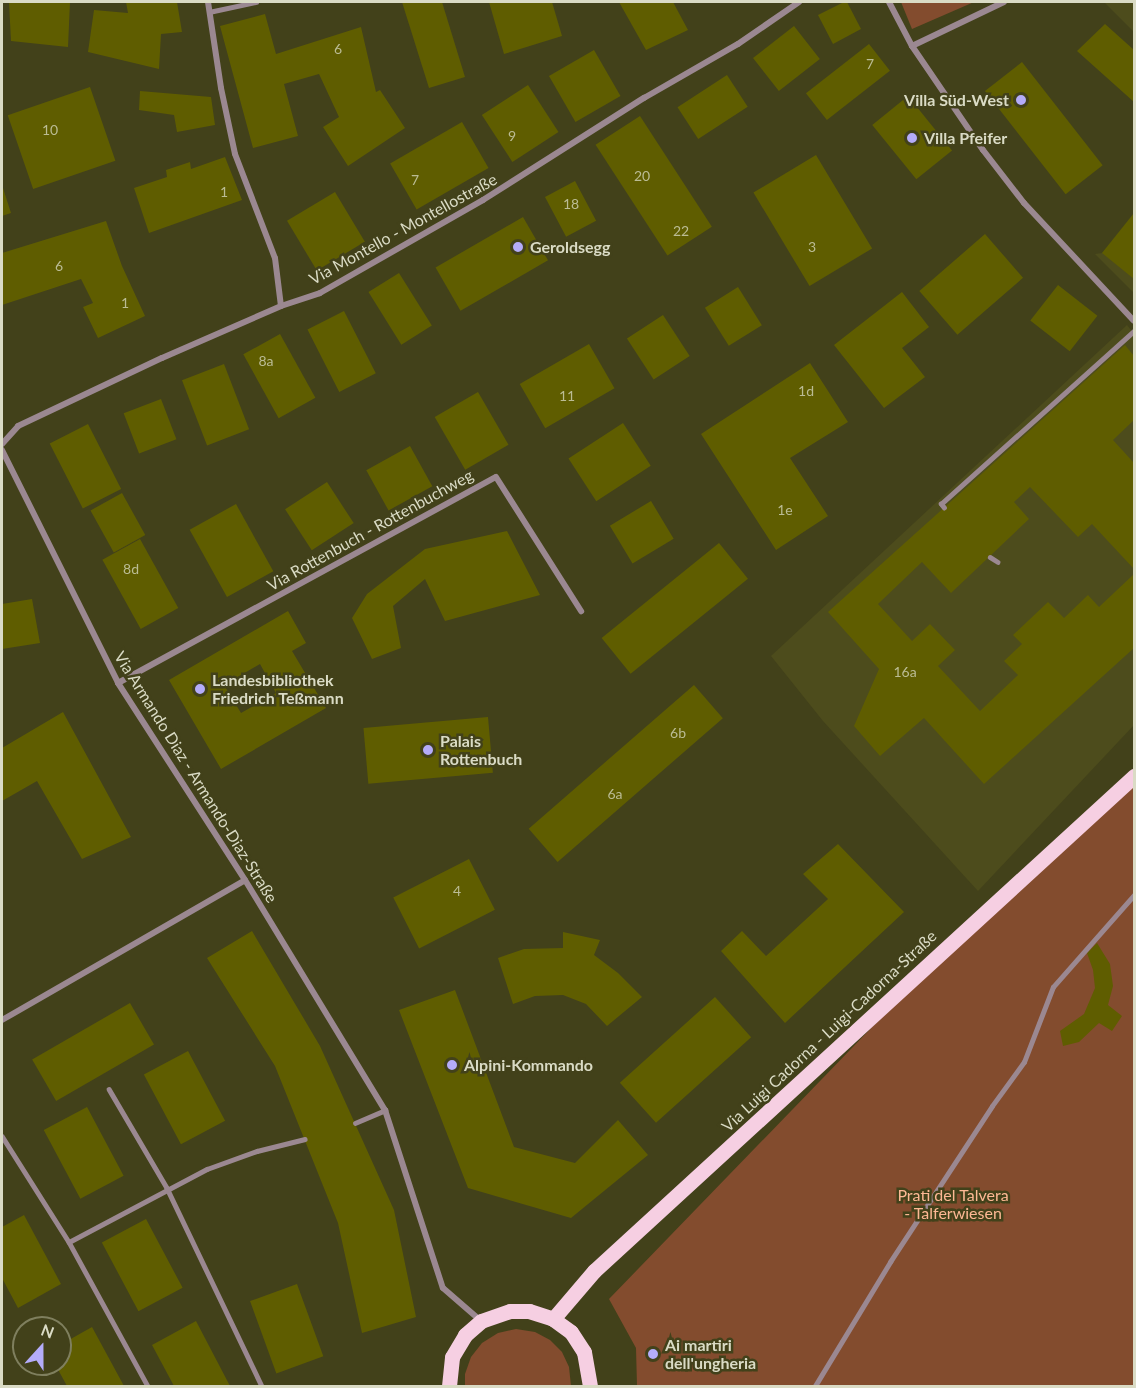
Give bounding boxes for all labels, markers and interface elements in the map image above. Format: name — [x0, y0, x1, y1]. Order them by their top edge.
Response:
house number: 6 — [334, 41, 342, 57]
house number: 7 — [866, 56, 874, 72]
place label: Villa Süd-West — [904, 90, 1009, 110]
marker: Villa Süd-West — [1014, 93, 1028, 107]
house number: 10 — [42, 122, 58, 138]
house number: 9 — [508, 128, 516, 144]
place label: Villa Pfeifer — [924, 128, 1007, 148]
marker: Villa Pfeifer — [905, 131, 919, 145]
house number: 20 — [634, 168, 650, 184]
street label: Via Montello - Montellostraße — [306, 169, 500, 289]
house number: 7 — [411, 172, 419, 188]
house number: 1 — [220, 184, 228, 200]
house number: 18 — [563, 196, 579, 212]
house number: 22 — [673, 223, 689, 239]
place label: Geroldsegg — [530, 237, 611, 257]
house number: 3 — [808, 239, 816, 255]
marker: Geroldsegg — [511, 240, 525, 254]
house number: 6 — [55, 258, 63, 274]
house number: 1 — [121, 295, 129, 311]
house number: 8a — [258, 353, 274, 369]
house number: 1d — [798, 383, 814, 399]
house number: 11 — [559, 388, 575, 404]
street label: Via Rottenbuch - Rottenbuchweg — [264, 465, 476, 595]
house number: 1e — [777, 502, 793, 518]
house number: 8d — [123, 561, 139, 577]
street label: Via Armando Diaz - Armando-Diaz-Straße — [110, 647, 282, 907]
house number: 16a — [893, 664, 917, 680]
place label: Landesbibliothek Friedrich Teßmann — [212, 670, 344, 708]
marker: Landesbibliothek Friedrich Teßmann — [193, 682, 207, 696]
house number: 6b — [670, 725, 686, 741]
place label: Palais Rottenbuch — [440, 731, 522, 769]
marker: Palais Rottenbuch — [421, 743, 435, 757]
house number: 6a — [607, 786, 623, 802]
house number: 4 — [453, 883, 461, 899]
street label: Via Luigi Cadorna - Luigi-Cadorna-Straße — [718, 926, 940, 1136]
place label: Alpini-Kommando — [464, 1055, 593, 1075]
marker: Alpini-Kommando — [445, 1058, 459, 1072]
park label: Prati del Talvera - Talferwiesen — [897, 1185, 1009, 1223]
north arrow — [12, 1316, 72, 1376]
text: N — [39, 1320, 57, 1342]
place label: Ai martiri dell'ungheria — [665, 1335, 756, 1373]
marker: Ai martiri dell'ungheria — [646, 1347, 660, 1361]

